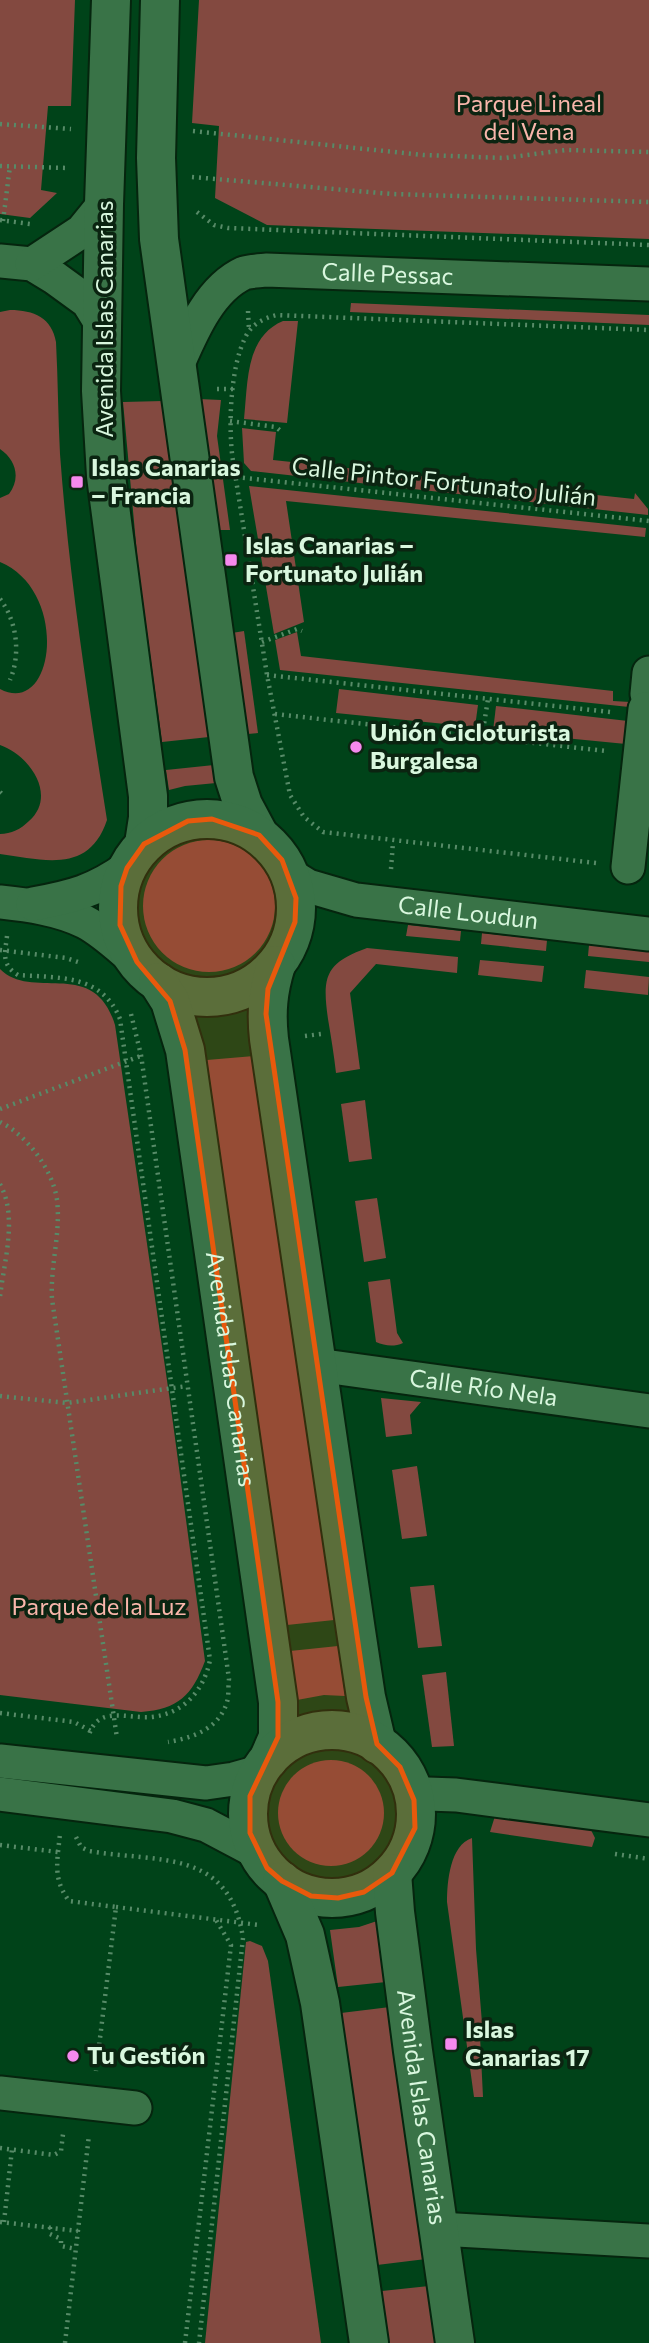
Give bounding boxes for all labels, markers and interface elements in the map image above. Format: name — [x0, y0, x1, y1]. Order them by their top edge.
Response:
park label: Parque Lineal del Vena — [456, 88, 602, 145]
street label: Avenida Islas Canarias — [89, 200, 118, 438]
street label: Calle Pessac — [321, 256, 454, 290]
street label: Calle Pintor Fortunato Julián — [291, 450, 598, 511]
place label: Islas Canarias – Francia — [91, 452, 241, 509]
marker: Islas Canarias – Francia — [69, 474, 85, 490]
place label: Islas Canarias – Fortunato Julián — [245, 530, 423, 587]
marker: Islas Canarias – Fortunato Julián — [223, 552, 239, 568]
place label: Unión Cicloturista Burgalesa — [370, 717, 571, 774]
marker: Unión Cicloturista Burgalesa — [348, 739, 364, 755]
street label: Calle Loudun — [397, 889, 540, 934]
street label: Avenida Islas Canarias — [201, 1249, 263, 1489]
street label: Calle Río Nela — [408, 1362, 559, 1411]
park label: Parque de la Luz — [12, 1591, 187, 1620]
street label: Avenida Islas Canarias — [392, 1987, 454, 2227]
place label: Islas Canarias 17 — [465, 2014, 590, 2071]
marker: Islas Canarias 17 — [443, 2036, 459, 2052]
place label: Tu Gestión — [87, 2040, 205, 2069]
marker: Tu Gestión — [65, 2048, 81, 2064]

